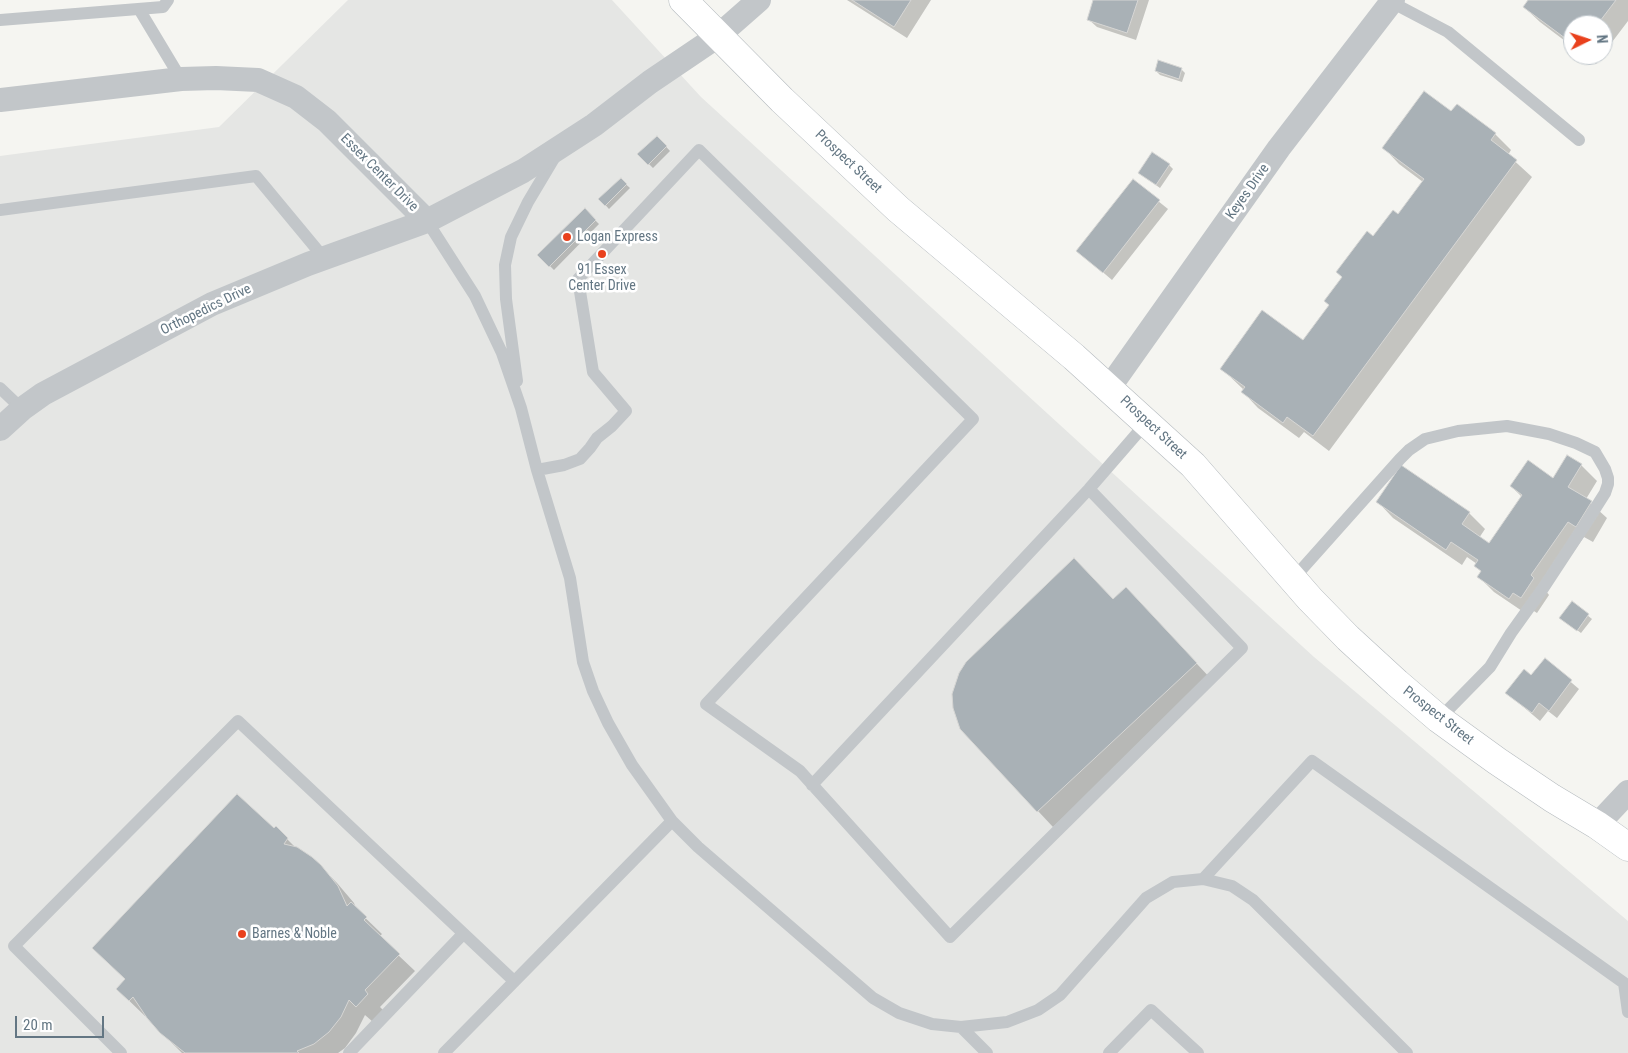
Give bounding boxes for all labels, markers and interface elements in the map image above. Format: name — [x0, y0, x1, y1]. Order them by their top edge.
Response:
north arrow — [1563, 15, 1613, 65]
text: N — [1594, 34, 1610, 44]
street label: Prospect Street — [811, 127, 885, 197]
street label: Essex Center Drive — [337, 131, 421, 215]
street label: Keyes Drive — [1223, 161, 1273, 223]
place label: Logan Express — [577, 229, 658, 245]
marker: Logan Express — [561, 231, 573, 243]
marker: 91 Essex Center Drive — [596, 248, 608, 260]
place label: 91 Essex Center Drive — [568, 262, 636, 294]
street label: Orthopedics Drive — [158, 281, 254, 339]
street label: Prospect Street — [1116, 393, 1190, 463]
street label: Prospect Street — [1399, 683, 1477, 749]
place label: Barnes & Noble — [252, 926, 337, 942]
marker: Barnes & Noble — [236, 928, 248, 940]
scale bar — [18, 1006, 106, 1038]
text: 20 m — [23, 1016, 53, 1034]

